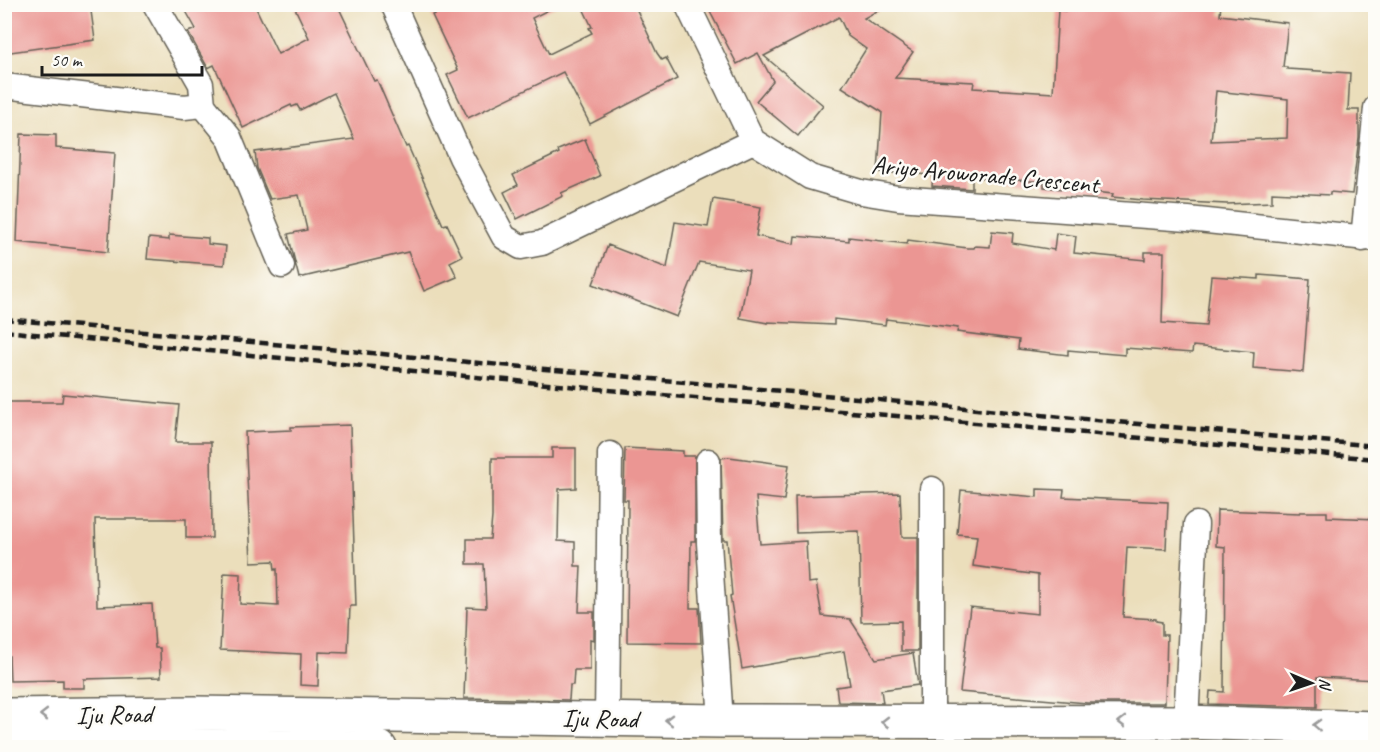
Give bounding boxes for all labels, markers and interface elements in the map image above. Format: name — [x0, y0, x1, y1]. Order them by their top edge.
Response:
scale bar — [42, 39, 202, 77]
text: 50 m — [51, 49, 84, 71]
street label: Ariyo Aroworade Crescent — [870, 148, 1102, 201]
north arrow — [1281, 653, 1341, 713]
text: N — [1315, 678, 1335, 692]
street label: Iju Road — [76, 697, 156, 732]
street label: Iju Road — [562, 701, 642, 736]
one-way arrow — [39, 709, 48, 721]
one-way arrow — [665, 713, 674, 726]
one-way arrow — [881, 716, 890, 728]
one-way arrow — [1118, 716, 1127, 728]
one-way arrow — [1313, 719, 1322, 732]

